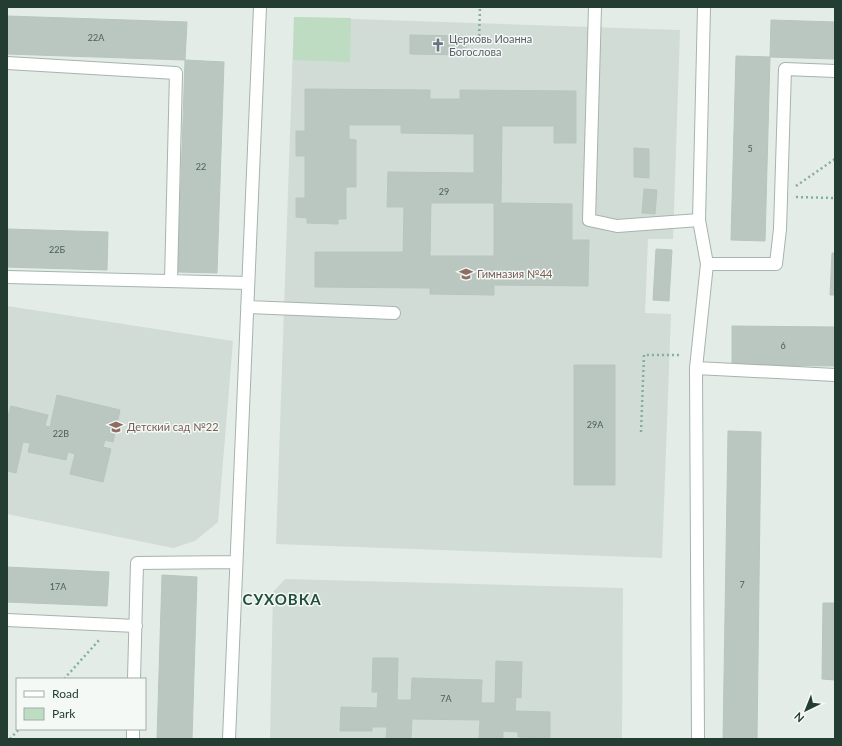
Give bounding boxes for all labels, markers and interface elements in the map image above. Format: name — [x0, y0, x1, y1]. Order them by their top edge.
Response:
house number: 22А — [88, 32, 105, 43]
place label: Церковь Иоанна Богослова — [449, 32, 532, 58]
church icon: Церковь Иоанна Богослова — [430, 37, 446, 53]
house number: 5 — [747, 143, 753, 154]
house number: 22 — [196, 161, 206, 172]
house number: 29 — [439, 186, 449, 197]
house number: 22Б — [49, 244, 65, 255]
school or university icon: Гимназия №44 — [458, 266, 474, 282]
place label: Гимназия №44 — [477, 267, 553, 280]
house number: 6 — [780, 340, 786, 351]
school or university icon: Детский сад №22 — [108, 419, 124, 435]
house number: 29А — [587, 419, 604, 430]
place label: Детский сад №22 — [127, 420, 219, 433]
house number: 22В — [53, 428, 69, 439]
house number: 7 — [739, 579, 745, 590]
house number: 17А — [50, 581, 67, 592]
district label: СУХОВКА — [242, 590, 322, 608]
legend — [16, 678, 146, 730]
text: Road — [52, 686, 79, 701]
north arrow — [786, 690, 826, 730]
house number: 7А — [440, 693, 453, 704]
text: Park — [52, 706, 76, 721]
text: N — [791, 710, 806, 725]

